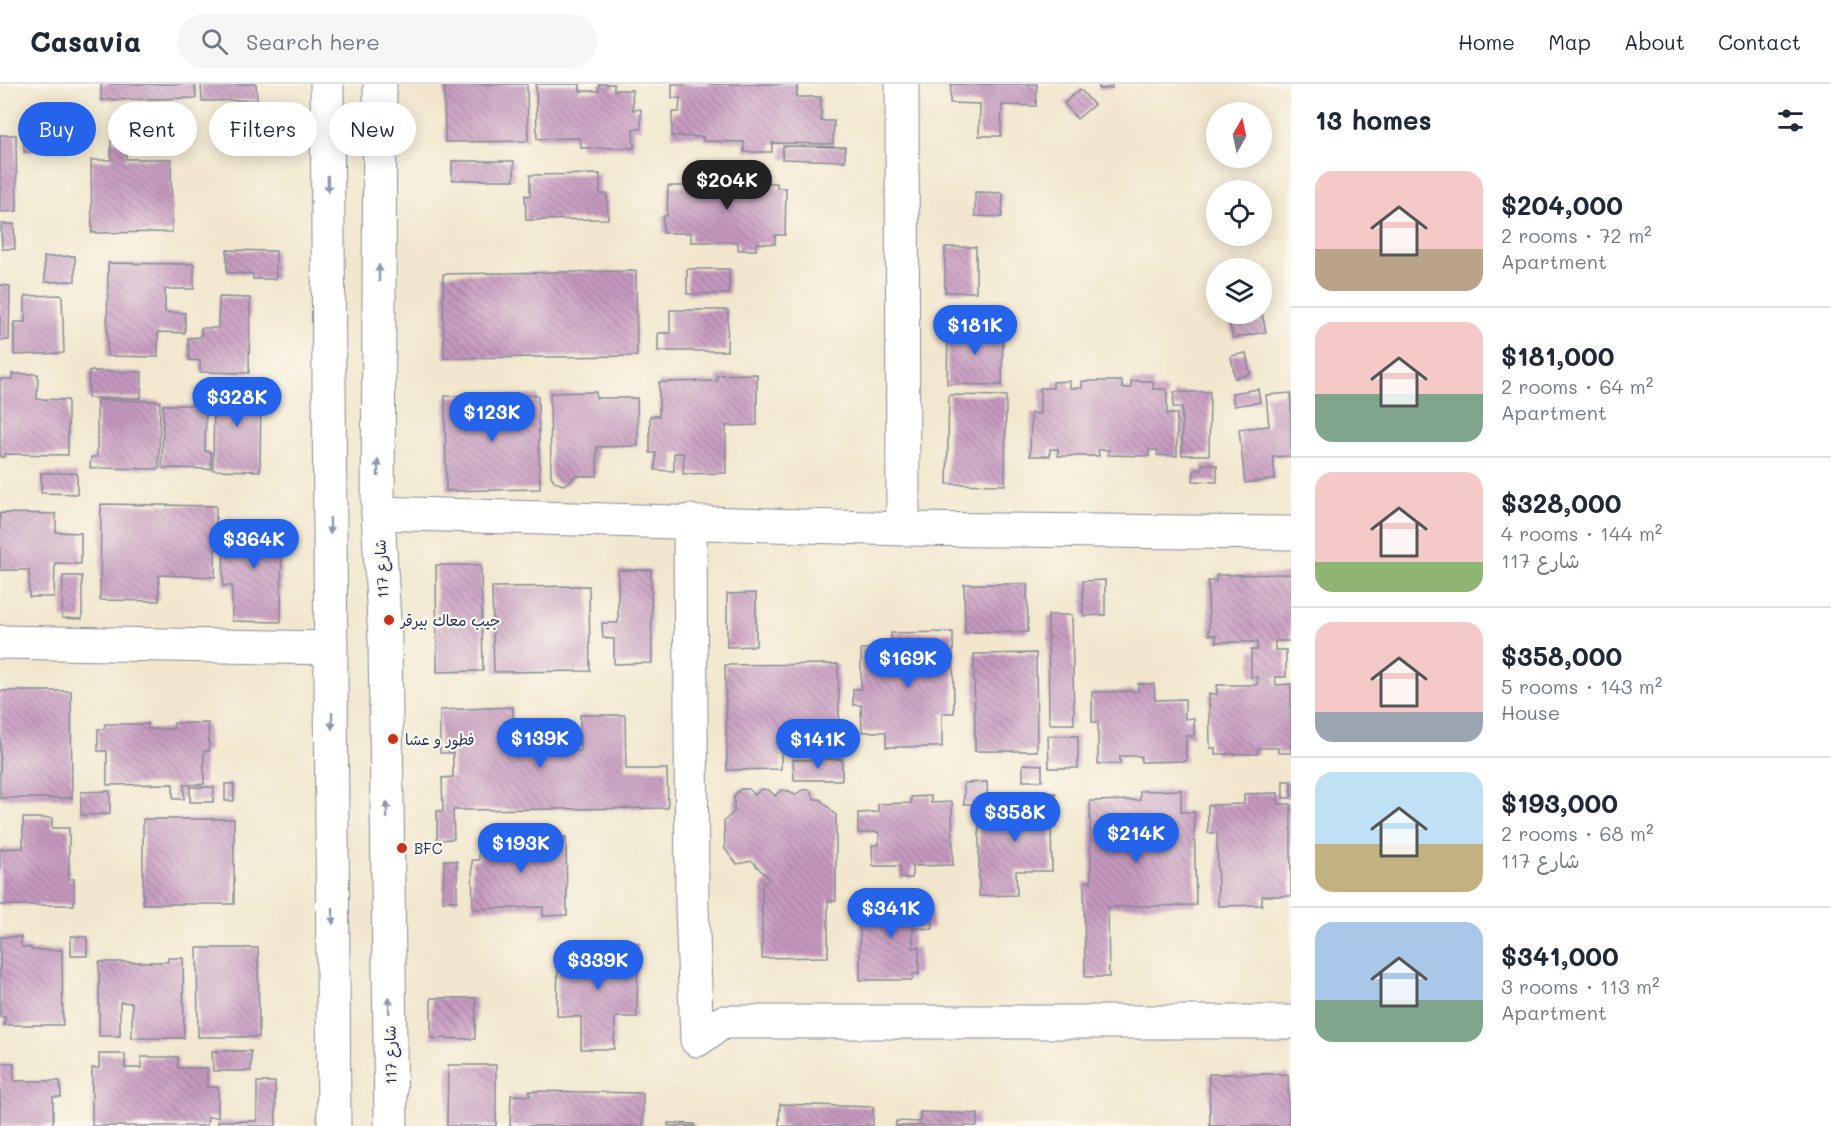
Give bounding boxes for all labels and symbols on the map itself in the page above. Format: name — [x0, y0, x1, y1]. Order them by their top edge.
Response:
north arrow — [1206, 102, 1272, 168]
pin: $204K — [685, 160, 769, 211]
one-way arrow — [323, 175, 333, 194]
one-way arrow — [374, 263, 384, 282]
pin: $181K — [933, 305, 1017, 356]
pin: $328K — [195, 377, 279, 428]
pin: $123K — [450, 392, 534, 443]
one-way arrow — [373, 458, 383, 477]
one-way arrow — [325, 517, 335, 536]
pin: $364K — [212, 519, 296, 570]
street label: شارع 117 — [369, 539, 394, 599]
place label: جيب معاك بيرقر — [399, 610, 500, 630]
marker: جيب معاك بيرقر — [382, 613, 396, 627]
pin: $169K — [866, 638, 950, 689]
one-way arrow — [327, 712, 336, 731]
pin: $139K — [498, 718, 582, 769]
pin: $141K — [776, 719, 860, 770]
place label: فطور و عشا — [405, 729, 474, 750]
marker: فطور و عشا — [386, 732, 400, 746]
pin: $358K — [973, 792, 1057, 843]
one-way arrow — [382, 800, 392, 819]
pin: $214K — [1094, 813, 1178, 864]
pin: $193K — [479, 823, 563, 874]
place label: BFC — [414, 838, 443, 858]
marker: BFC — [395, 841, 409, 855]
pin: $341K — [849, 888, 933, 939]
one-way arrow — [328, 907, 337, 926]
pin: $339K — [556, 940, 640, 991]
one-way arrow — [384, 995, 394, 1014]
street label: شارع 117 — [379, 1025, 402, 1085]

